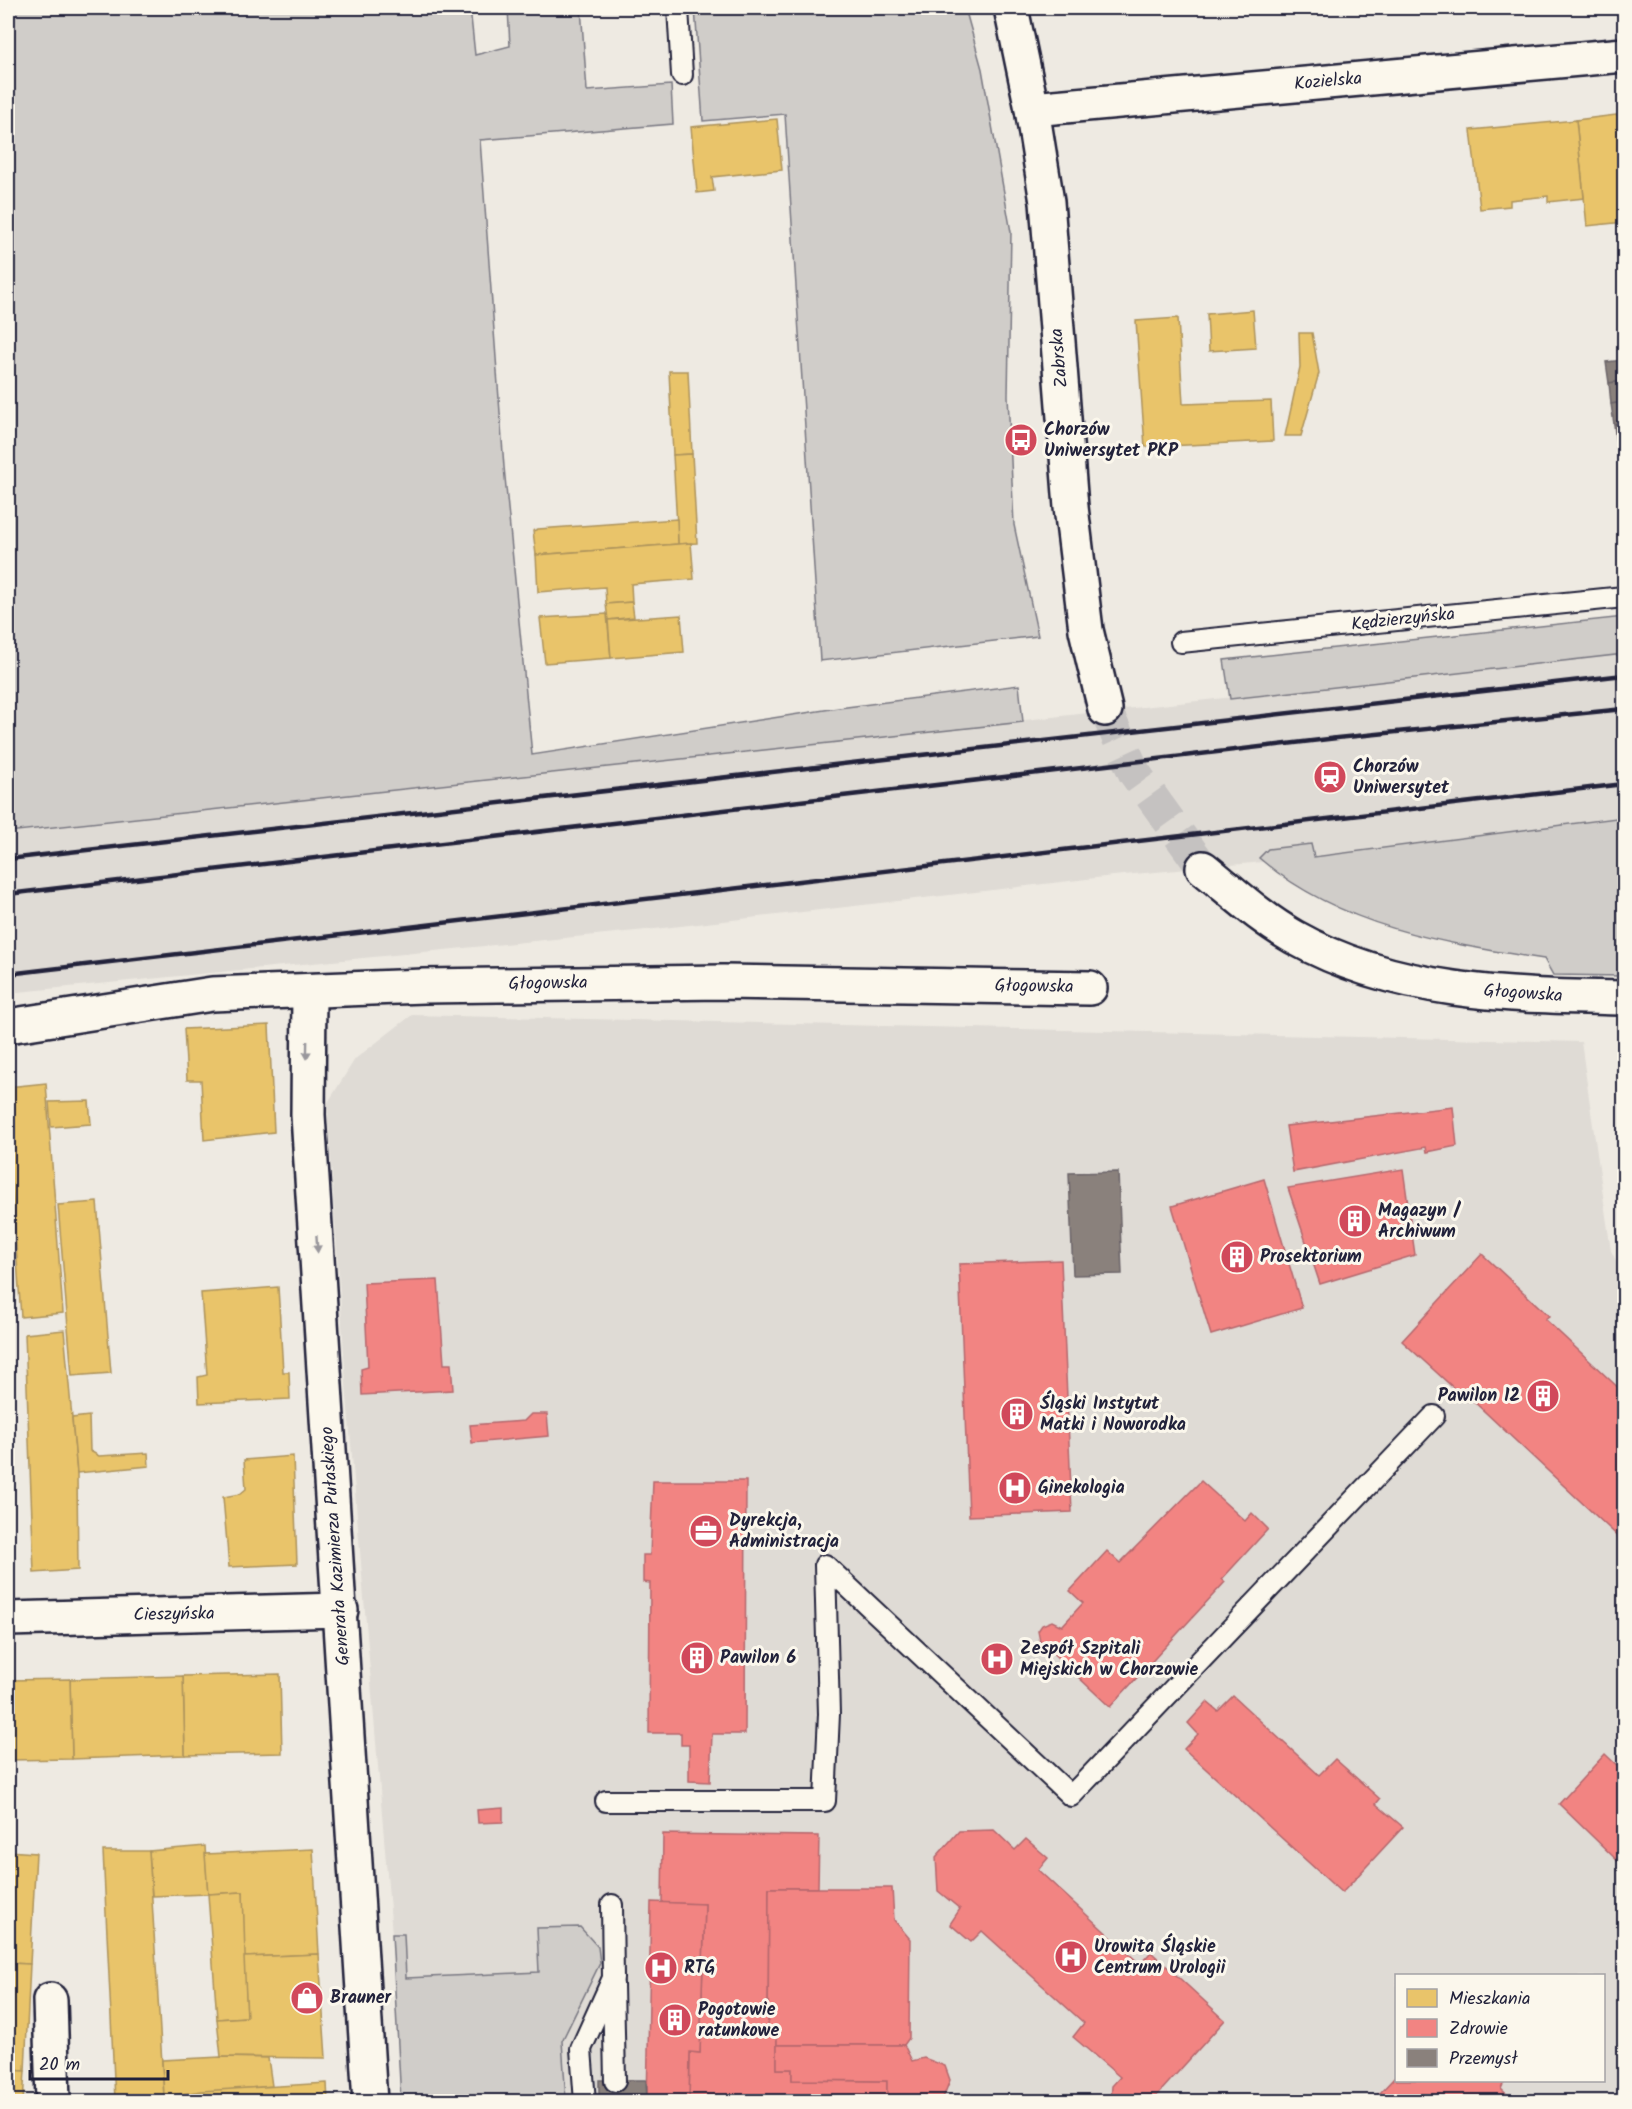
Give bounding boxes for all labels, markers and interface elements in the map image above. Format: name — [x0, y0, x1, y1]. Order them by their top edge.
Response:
street label: Kozielska — [1293, 65, 1363, 99]
street label: Zabrska — [1043, 327, 1077, 389]
place label: Chorzów Uniwersytet PKP — [1044, 416, 1179, 466]
bus stop icon: Chorzów Uniwersytet PKP — [1003, 422, 1039, 458]
street label: Kędzierzyńska — [1350, 600, 1456, 640]
place label: Chorzów Uniwersytet — [1353, 753, 1450, 803]
station icon: Chorzów Uniwersytet — [1312, 759, 1348, 795]
street label: Głogowska — [508, 969, 588, 999]
street label: Głogowska — [994, 972, 1074, 1002]
street label: Głogowska — [1483, 977, 1563, 1011]
one-way arrow — [302, 1040, 312, 1059]
place label: Magazyn / Archiwum — [1378, 1197, 1462, 1247]
building icon: Magazyn / Archiwum — [1337, 1203, 1373, 1239]
one-way arrow — [312, 1235, 321, 1254]
building icon: Prosektorium — [1219, 1239, 1255, 1275]
place label: Prosektorium — [1260, 1243, 1362, 1272]
building icon: Pawilon 12 — [1525, 1378, 1561, 1414]
place label: Pawilon 12 — [1438, 1382, 1520, 1411]
place label: Śląski Instytut Matki i Noworodka — [1040, 1390, 1186, 1440]
building icon: Śląski Instytut Matki i Noworodka — [999, 1396, 1035, 1432]
street label: Generała Kazimierza Pułaskiego — [313, 1426, 359, 1666]
hospital icon: Ginekologia — [997, 1470, 1033, 1506]
place label: Ginekologia — [1038, 1474, 1125, 1503]
place label: Dyrekcja, Administracja — [729, 1507, 839, 1557]
office icon: Dyrekcja, Administracja — [688, 1513, 724, 1549]
street label: Cieszyńska — [133, 1600, 215, 1630]
place label: Zespół Szpitali Miejskich w Chorzowie — [1020, 1635, 1199, 1685]
building icon: Pawilon 6 — [679, 1640, 715, 1676]
hospital icon: Zespół Szpitali Miejskich w Chorzowie — [979, 1641, 1015, 1677]
place label: Pawilon 6 — [720, 1644, 796, 1673]
place label: Urowita Śląskie Centrum Urologii — [1094, 1933, 1226, 1983]
hospital icon: Urowita Śląskie Centrum Urologii — [1053, 1939, 1089, 1975]
hospital icon: RTG — [643, 1950, 679, 1986]
place label: RTG — [684, 1954, 715, 1983]
legend — [1395, 1974, 1605, 2082]
shop icon: Brauner — [289, 1980, 325, 2016]
place label: Brauner — [330, 1984, 392, 2013]
text: Mieszkania — [1449, 1985, 1530, 2014]
place label: Pogotowie ratunkowe — [698, 1996, 779, 2046]
building icon: Pogotowie ratunkowe — [657, 2002, 693, 2038]
text: Zdrowie — [1449, 2015, 1508, 2044]
scale bar — [30, 2043, 168, 2081]
text: Przemysł — [1449, 2045, 1518, 2074]
text: 20 m — [39, 2051, 80, 2080]

